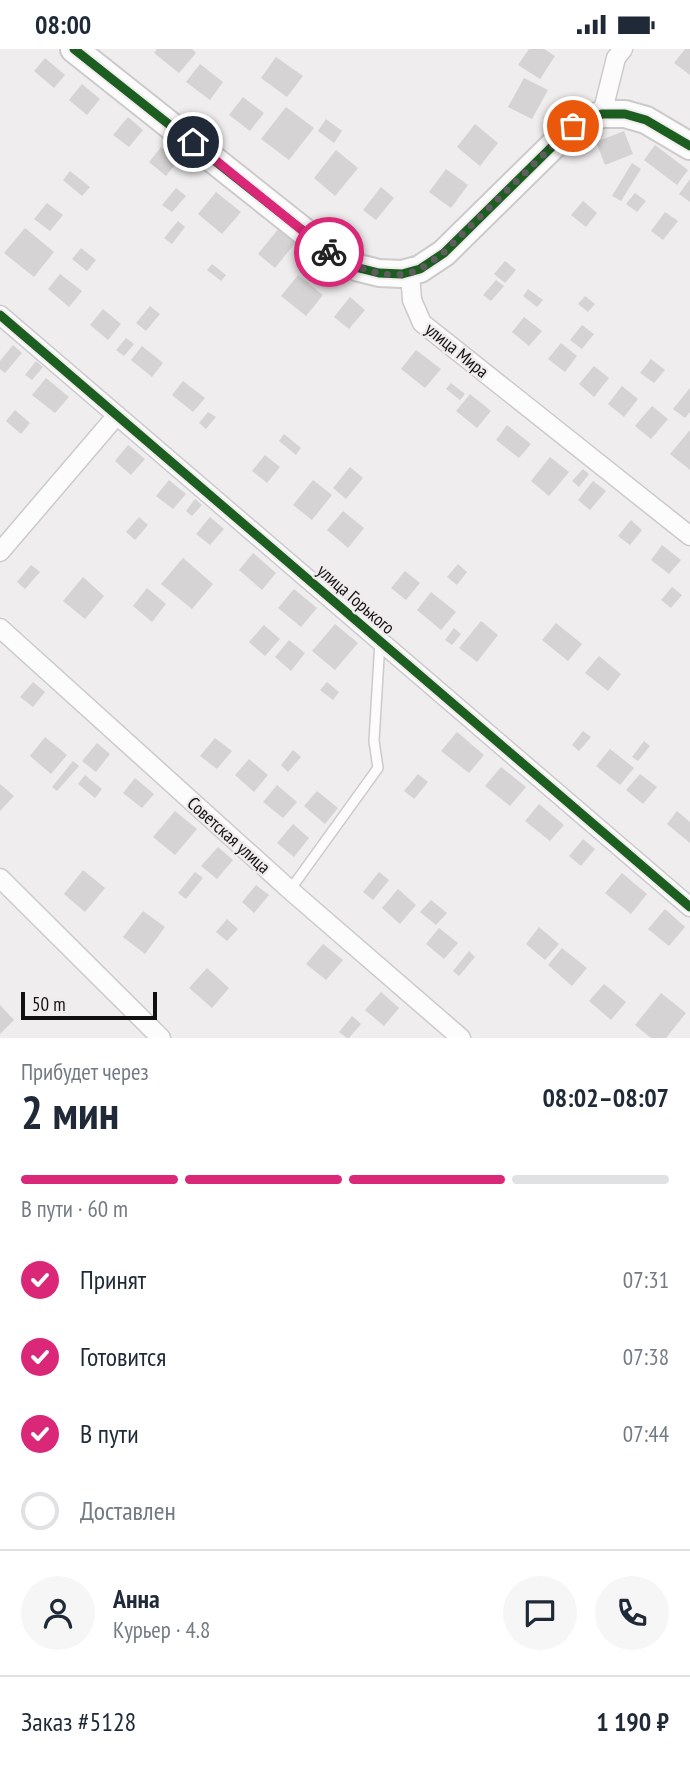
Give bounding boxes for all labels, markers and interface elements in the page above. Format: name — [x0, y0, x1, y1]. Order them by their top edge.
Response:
text: 08:00 — [35, 8, 91, 41]
pin — [543, 96, 603, 156]
icon: bag — [554, 107, 592, 145]
pin — [163, 112, 223, 172]
icon: home — [174, 123, 212, 161]
courier — [294, 217, 364, 287]
icon: bike — [310, 233, 348, 271]
street label: улица Мира — [421, 317, 493, 383]
street label: улица Горького — [312, 559, 400, 639]
street label: Советская улица — [183, 792, 275, 878]
scale bar — [21, 989, 158, 1021]
text: 50 m — [32, 992, 66, 1016]
text: Прибудет через — [21, 1057, 149, 1086]
text: 08:02–08:07 — [542, 1081, 669, 1114]
text: 2 мин — [21, 1082, 119, 1142]
text: В пути · 60 m — [21, 1194, 128, 1223]
icon: check — [21, 1261, 59, 1299]
text: Принят — [80, 1263, 146, 1296]
text: 07:31 — [623, 1265, 669, 1294]
icon: check — [21, 1338, 59, 1376]
text: Готовится — [80, 1340, 166, 1373]
text: 07:38 — [623, 1342, 669, 1371]
icon: check — [21, 1415, 59, 1453]
text: В пути — [80, 1417, 139, 1450]
text: 07:44 — [623, 1419, 669, 1448]
text: Доставлен — [80, 1494, 176, 1527]
button: person — [21, 1576, 95, 1650]
button: chat — [503, 1576, 577, 1650]
button: phone — [595, 1576, 669, 1650]
text: Анна — [113, 1582, 160, 1615]
text: Курьер · 4.8 — [113, 1615, 210, 1644]
text: Заказ #5128 — [21, 1705, 136, 1738]
text: 1 190 ₽ — [596, 1705, 669, 1738]

